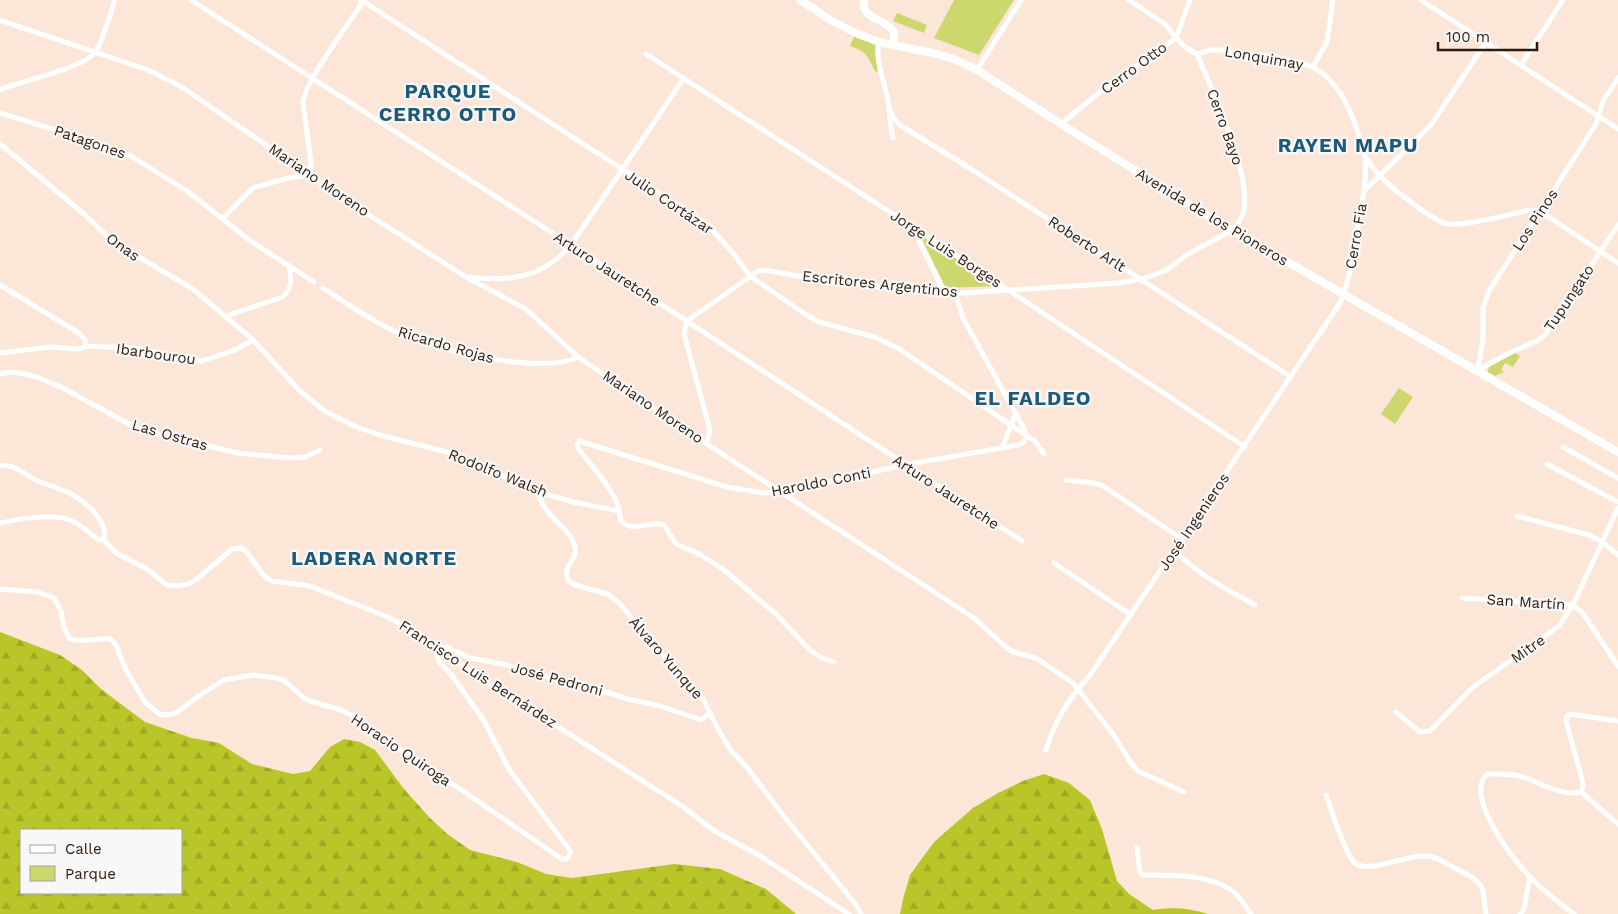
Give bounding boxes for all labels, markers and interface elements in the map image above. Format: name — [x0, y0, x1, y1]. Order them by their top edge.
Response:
scale bar — [1438, 20, 1537, 52]
text: 100 m — [1446, 28, 1490, 46]
street label: Cerro Otto — [1098, 38, 1170, 98]
street label: Lonquimay — [1223, 42, 1305, 74]
district label: PARQUE CERRO OTTO — [379, 79, 517, 126]
street label: Cerro Bayo — [1203, 86, 1247, 168]
street label: Patagones — [52, 121, 128, 163]
district label: RAYEN MAPU — [1278, 133, 1418, 157]
street label: Mariano Moreno — [265, 140, 373, 220]
street label: Avenida de los Pioneros — [1133, 164, 1291, 270]
street label: Julio Cortázar — [621, 166, 717, 238]
street label: Los Pinos — [1508, 186, 1562, 254]
street label: Cerro Fia — [1341, 201, 1371, 270]
street label: Jorge Luis Borges — [887, 206, 1005, 292]
street label: Roberto Arlt — [1045, 212, 1130, 276]
street label: Arturo Jauretche — [550, 228, 664, 310]
street label: Onas — [103, 229, 143, 265]
street label: Tupungato — [1540, 261, 1598, 335]
street label: Escritores Argentinos — [801, 267, 959, 301]
street label: Ricardo Rojas — [396, 323, 496, 367]
street label: Ibarbourou — [115, 340, 197, 368]
street label: Mariano Moreno — [599, 367, 707, 447]
district label: EL FALDEO — [974, 386, 1092, 410]
street label: Las Ostras — [130, 416, 210, 454]
street label: Rodolfo Walsh — [446, 445, 550, 501]
street label: Arturo Jauretche — [889, 451, 1003, 533]
street label: Haroldo Conti — [770, 464, 872, 500]
street label: José Ingenieros — [1155, 470, 1233, 574]
district label: LADERA NORTE — [291, 546, 457, 570]
street label: San Martín — [1486, 590, 1566, 614]
street label: Álvaro Yunque — [625, 613, 707, 703]
street label: Francisco Luis Bernárdez — [396, 616, 560, 732]
street label: Mitre — [1507, 631, 1549, 667]
street label: José Pedroni — [509, 658, 605, 700]
street label: Horacio Quiroga — [348, 710, 455, 790]
legend — [20, 829, 182, 894]
text: Calle — [65, 840, 102, 858]
text: Parque — [65, 865, 116, 883]

